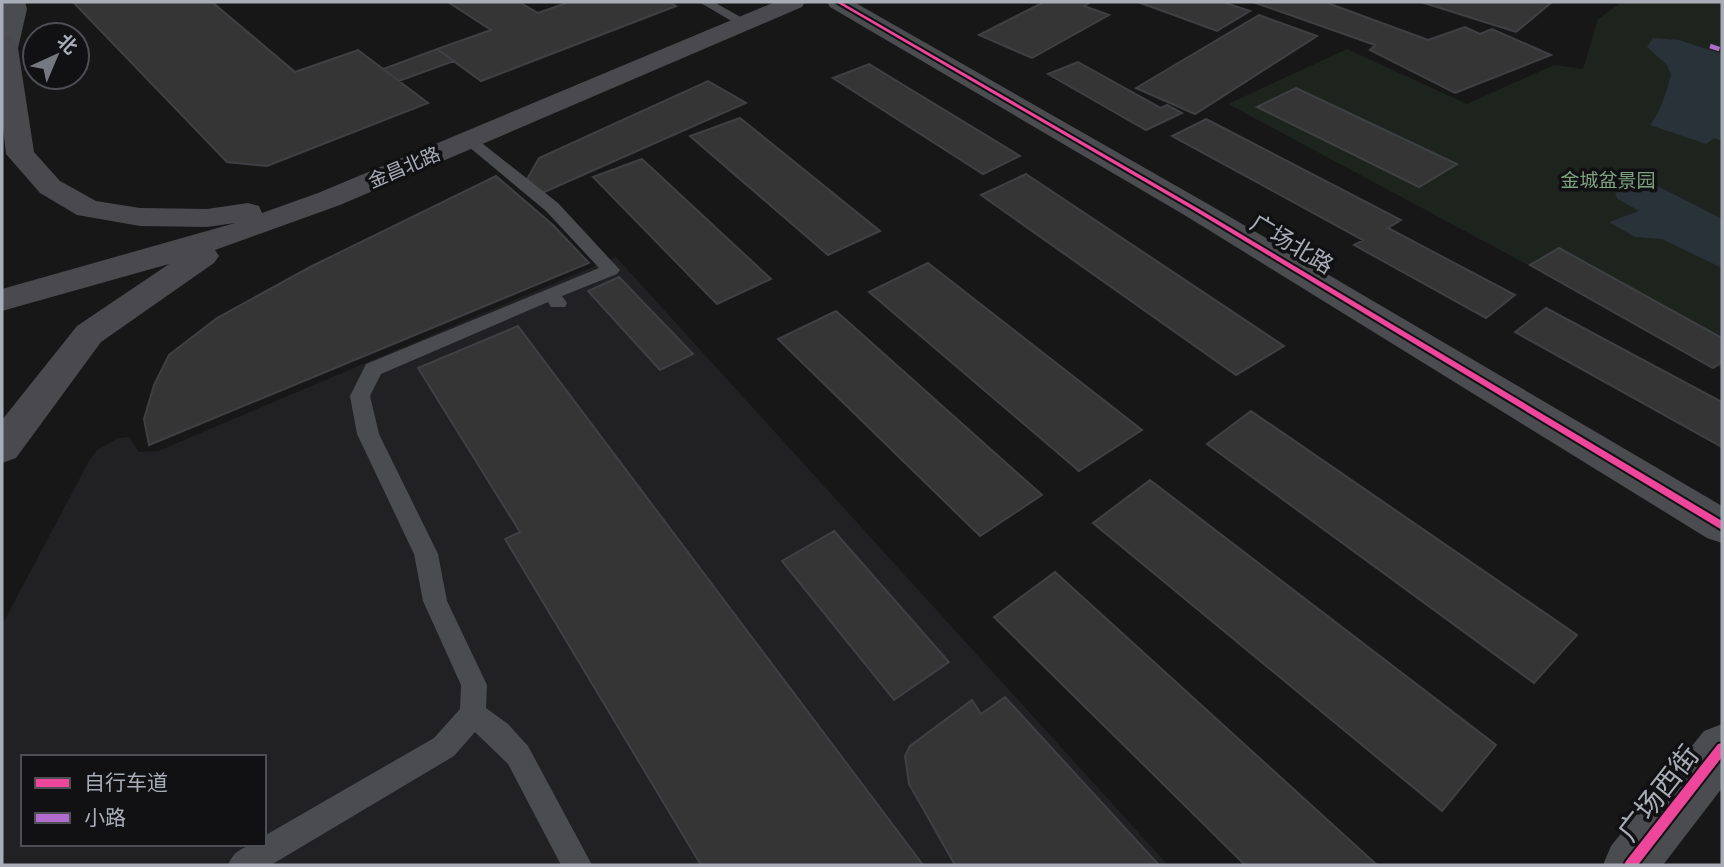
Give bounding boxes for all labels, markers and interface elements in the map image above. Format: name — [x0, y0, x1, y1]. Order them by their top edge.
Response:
north arrow — [21, 21, 91, 91]
text: 北 — [53, 29, 83, 58]
street label: 金昌北路 — [364, 141, 443, 192]
park label: 金城盆景园 — [1560, 168, 1656, 191]
street label: 广场北路 — [1246, 207, 1339, 279]
street label: 广场西街 — [1609, 738, 1705, 847]
legend — [21, 755, 266, 846]
text: 自行车道 — [84, 769, 168, 794]
text: 小路 — [84, 804, 126, 829]

